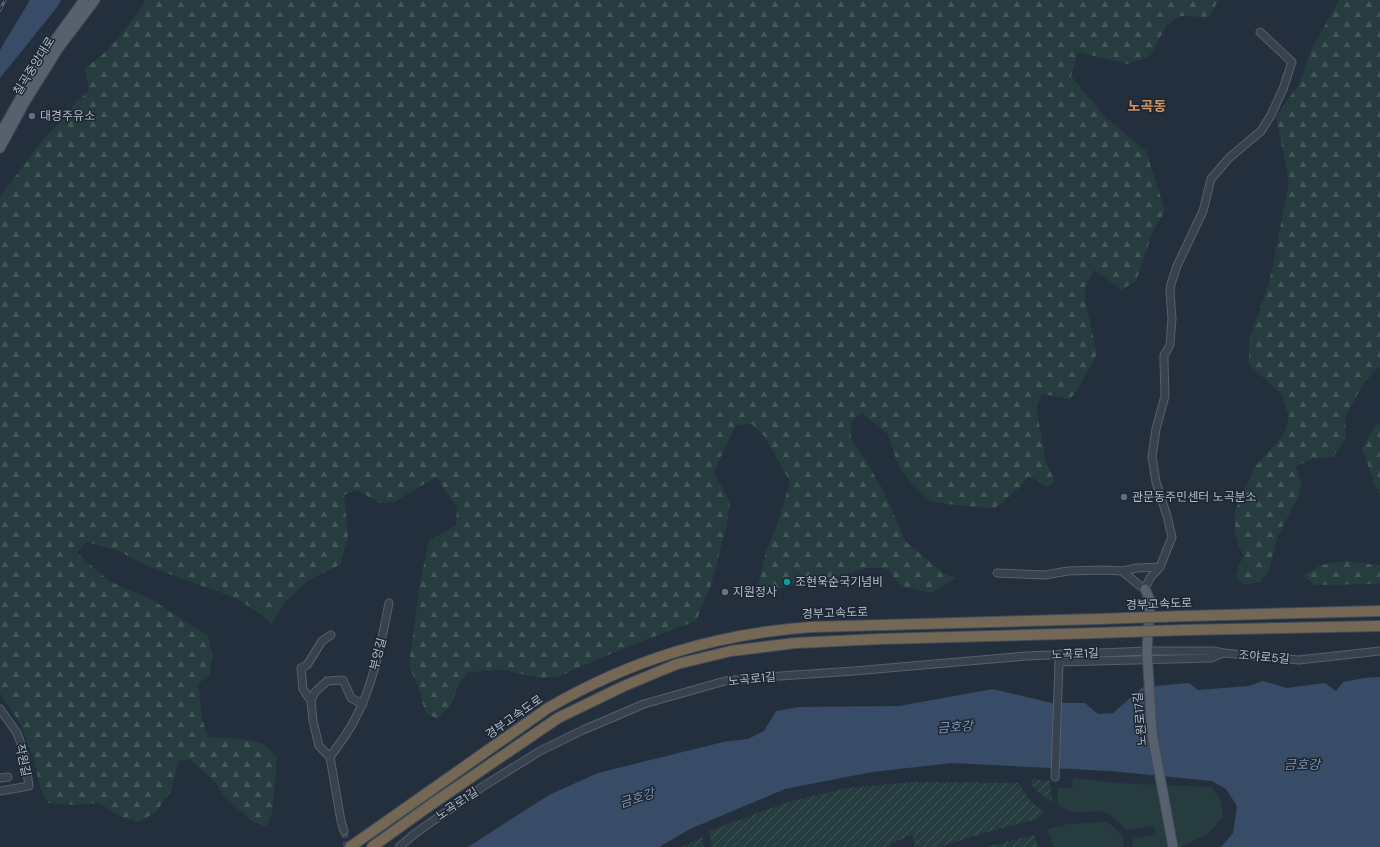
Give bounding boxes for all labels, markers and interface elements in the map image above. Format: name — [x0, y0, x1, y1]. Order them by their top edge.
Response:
street label: 칠곡중앙대로 — [10, 34, 58, 98]
district label: 노곡동 — [1128, 97, 1166, 115]
place label: 대경주유소 — [40, 108, 95, 124]
marker: 대경주유소 — [27, 111, 37, 121]
place label: 관문동주민센터 노곡분소 — [1132, 489, 1257, 505]
marker: 관문동주민센터 노곡분소 — [1119, 492, 1129, 502]
place label: 조현욱순국기념비 — [795, 574, 883, 590]
marker: 조현욱순국기념비 — [782, 577, 792, 587]
place label: 지원정사 — [733, 584, 777, 600]
marker: 지원정사 — [720, 587, 730, 597]
street label: 경부고속도로 — [1126, 595, 1192, 613]
street label: 경부고속도로 — [802, 604, 868, 622]
street label: 부엉길 — [366, 636, 390, 672]
street label: 노곡로1길 — [1051, 645, 1099, 663]
street label: 조야로5길 — [1238, 647, 1290, 667]
street label: 노곡로1길 — [727, 669, 777, 689]
street label: 경부고속도로 — [482, 691, 546, 743]
street label: 노원로17길 — [1130, 691, 1150, 747]
water label: 금호강 — [937, 717, 976, 737]
street label: 작원길 — [12, 742, 34, 778]
water label: 금호강 — [1284, 756, 1322, 773]
street label: 노곡로1길 — [433, 784, 481, 824]
water label: 금호강 — [617, 784, 659, 812]

